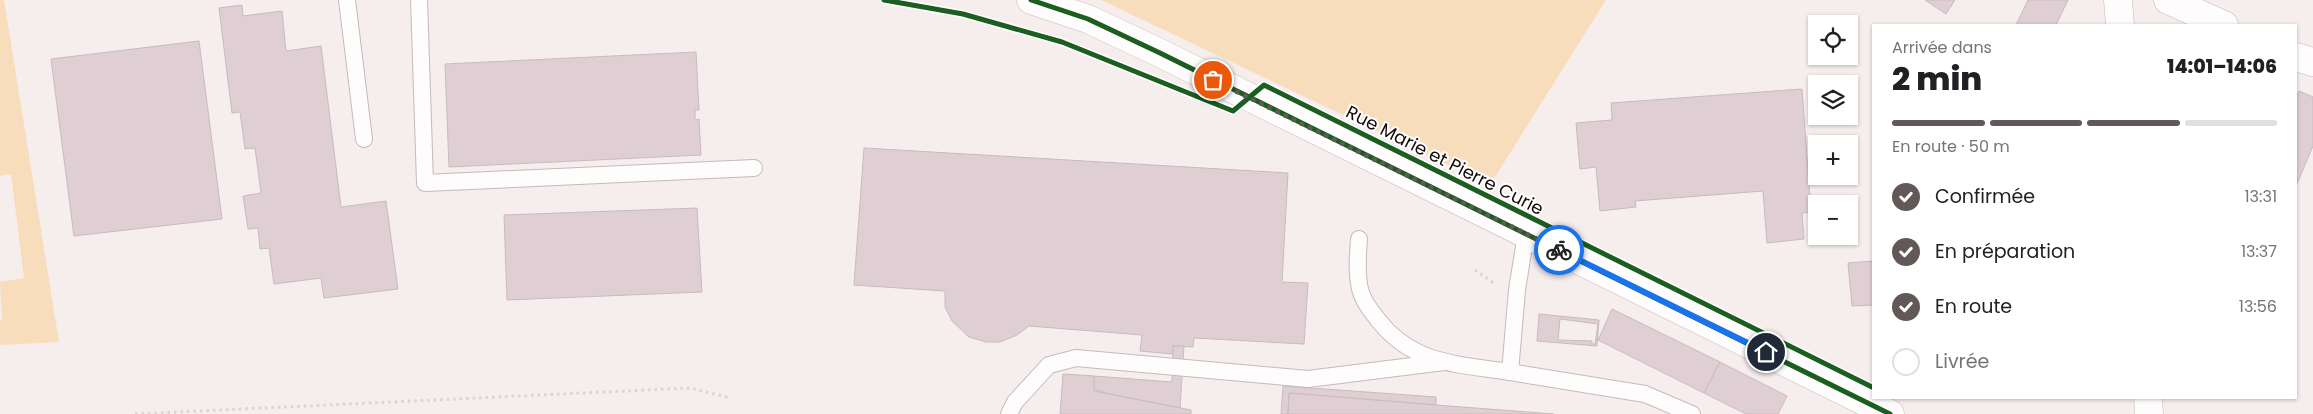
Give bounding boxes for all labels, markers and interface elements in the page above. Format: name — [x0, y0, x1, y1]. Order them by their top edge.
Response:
map controls — [1808, 15, 1858, 245]
button: locate — [1808, 15, 1858, 65]
text: Arrivée dans — [1892, 36, 1992, 59]
text: 14:01–14:06 — [2167, 53, 2277, 80]
text: 2 min — [1892, 56, 1982, 101]
pin — [1192, 59, 1234, 101]
icon: bag — [1199, 66, 1227, 94]
button: layers — [1808, 75, 1858, 125]
street label: Rue Marie et Pierre Curie — [1342, 99, 1548, 221]
button: + — [1808, 135, 1858, 185]
text: En route · 50 m — [1892, 135, 2010, 158]
icon: check — [1892, 183, 1920, 211]
text: Confirmée — [1935, 183, 2035, 210]
text: 13:31 — [2245, 185, 2277, 208]
button: − — [1808, 195, 1858, 245]
courier — [1534, 225, 1584, 275]
icon: bike — [1545, 236, 1573, 264]
icon: check — [1892, 238, 1920, 266]
text: En préparation — [1935, 238, 2075, 265]
text: 13:37 — [2241, 240, 2277, 263]
icon: check — [1892, 293, 1920, 321]
text: En route — [1935, 293, 2012, 320]
text: 13:56 — [2239, 295, 2277, 318]
pin — [1745, 331, 1787, 373]
icon: home — [1752, 338, 1780, 366]
text: Livrée — [1935, 348, 1989, 375]

